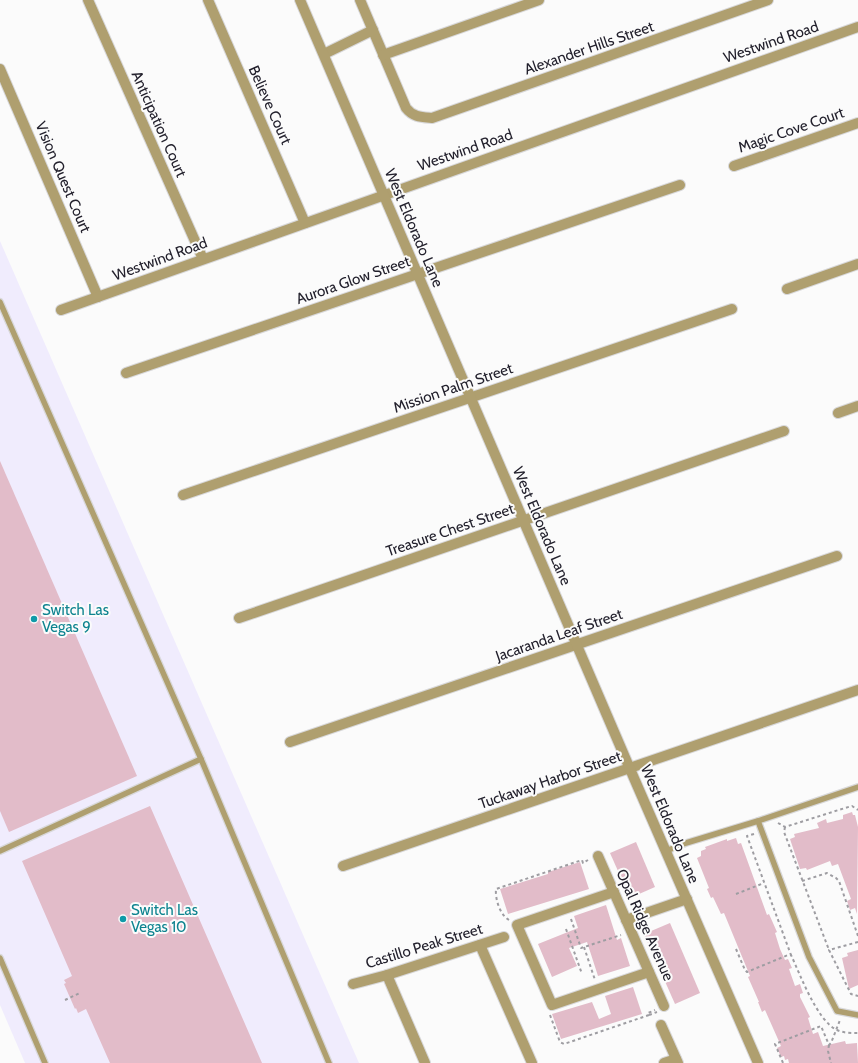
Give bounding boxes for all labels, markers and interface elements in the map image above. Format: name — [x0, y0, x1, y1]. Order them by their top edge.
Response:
street label: Alexander Hills Street — [522, 17, 656, 79]
street label: Westwind Road — [721, 17, 821, 67]
street label: Believe Court — [245, 63, 295, 147]
street label: Anticipation Court — [128, 68, 190, 180]
street label: Magic Cove Court — [736, 103, 846, 157]
street label: Vision Quest Court — [31, 119, 95, 235]
street label: Westwind Road — [415, 125, 515, 175]
street label: West Eldorado Lane — [381, 166, 447, 290]
street label: Westwind Road — [110, 234, 210, 284]
street label: Aurora Glow Street — [294, 252, 412, 308]
street label: Mission Palm Street — [391, 359, 515, 417]
street label: West Eldorado Lane — [509, 464, 575, 588]
street label: Treasure Chest Street — [384, 500, 516, 560]
place label: Switch Las Vegas 9 — [42, 601, 109, 636]
street label: Jacaranda Leaf Street — [492, 605, 625, 665]
marker: Switch Las Vegas 9 — [29, 614, 39, 624]
street label: Tuckaway Harbor Street — [476, 747, 624, 813]
street label: West Eldorado Lane — [637, 762, 703, 886]
street label: Opal Ridge Avenue — [612, 866, 678, 984]
place label: Switch Las Vegas 10 — [131, 901, 198, 936]
marker: Switch Las Vegas 10 — [118, 914, 128, 924]
street label: Castillo Peak Street — [363, 920, 485, 972]

